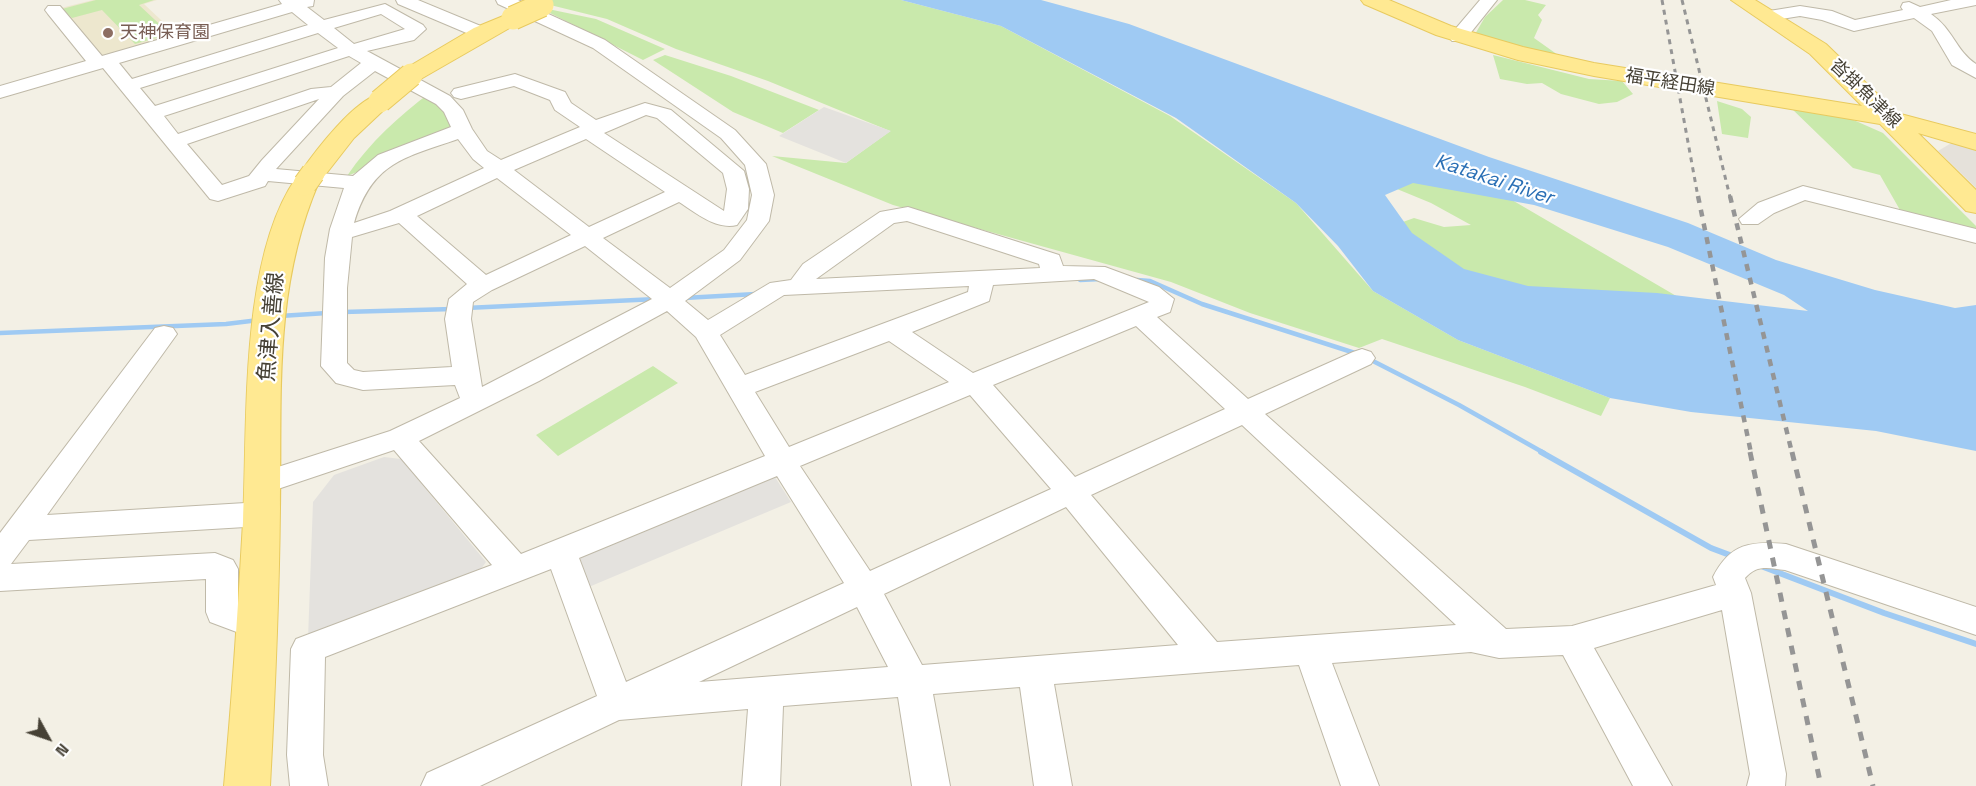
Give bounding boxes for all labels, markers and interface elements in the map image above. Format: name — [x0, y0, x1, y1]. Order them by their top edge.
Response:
place label: 天神保育園 — [120, 22, 210, 44]
marker: 天神保育園 — [101, 26, 115, 40]
street label: 沓掛魚津線 — [1825, 55, 1905, 133]
street label: 福平経田線 — [1624, 65, 1716, 101]
water label: Katakai River — [1432, 150, 1556, 210]
street label: 魚津入善線 — [254, 271, 290, 383]
north arrow — [18, 708, 78, 768]
text: N — [51, 739, 74, 761]

